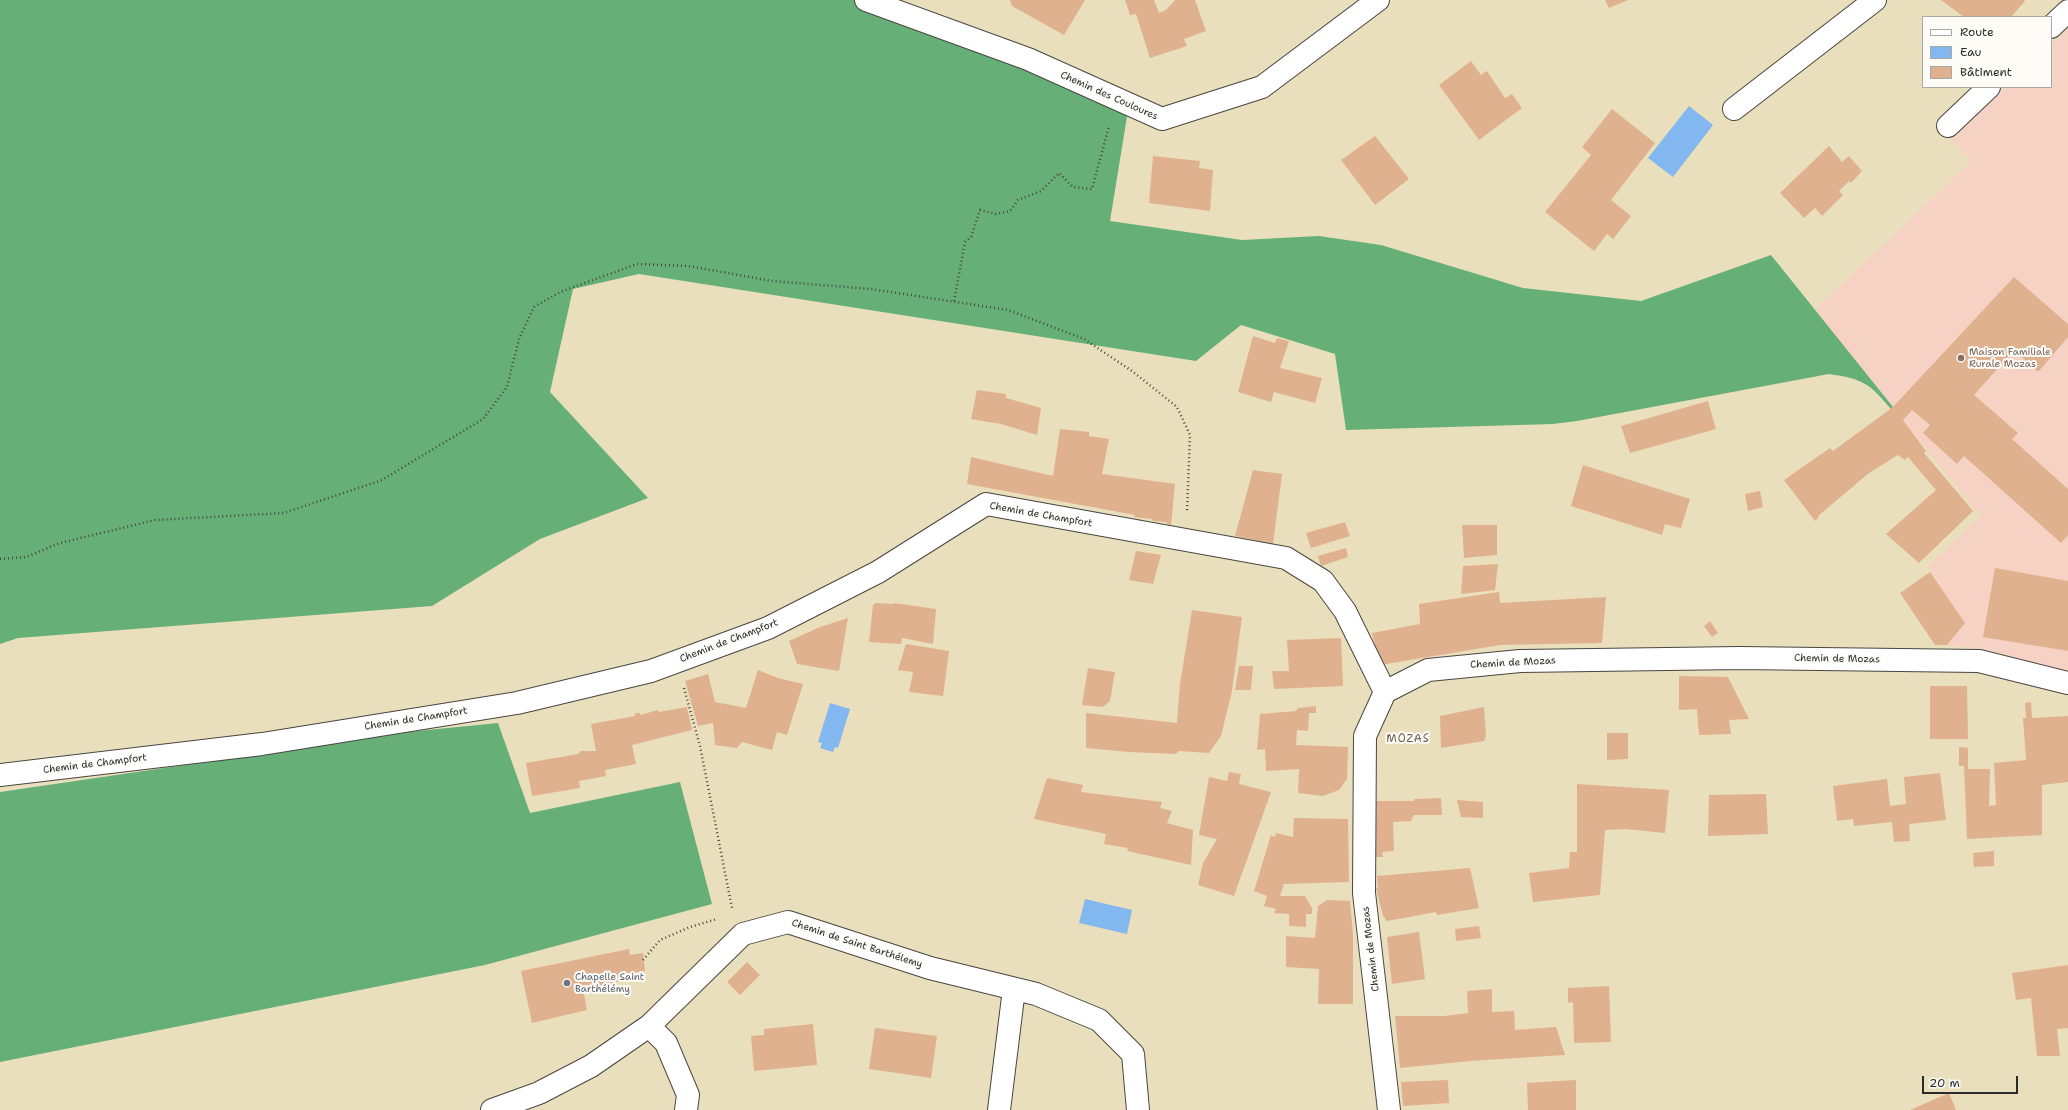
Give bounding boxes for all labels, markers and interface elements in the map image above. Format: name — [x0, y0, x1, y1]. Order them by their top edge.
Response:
legend — [1922, 16, 2052, 88]
text: Route — [1960, 24, 1994, 40]
text: Eau — [1960, 44, 1981, 60]
text: Bâtiment — [1960, 64, 2012, 80]
street label: Chemin des Couloures — [1058, 69, 1160, 123]
place label: Maison Familiale Rurale Mozas — [1969, 346, 2051, 370]
marker: Maison Familiale Rurale Mozas — [1956, 353, 1966, 363]
street label: Chemin de Champfort — [989, 500, 1093, 530]
street label: Chemin de Champfort — [678, 617, 780, 665]
street label: Chemin de Mozas — [1794, 652, 1880, 666]
street label: Chemin de Mozas — [1470, 655, 1556, 671]
street label: Chemin de Champfort — [364, 705, 468, 733]
district label: MOZAS — [1386, 732, 1430, 746]
street label: Chemin de Champfort — [43, 752, 147, 776]
street label: Chemin de Mozas — [1360, 906, 1382, 992]
street label: Chemin de Saint Barthélemy — [790, 917, 924, 971]
place label: Chapelle Saint Barthélémy — [575, 971, 644, 994]
marker: Chapelle Saint Barthélémy — [562, 978, 572, 988]
scale bar — [1924, 1068, 2020, 1094]
text: 20 m — [1929, 1075, 1960, 1091]

